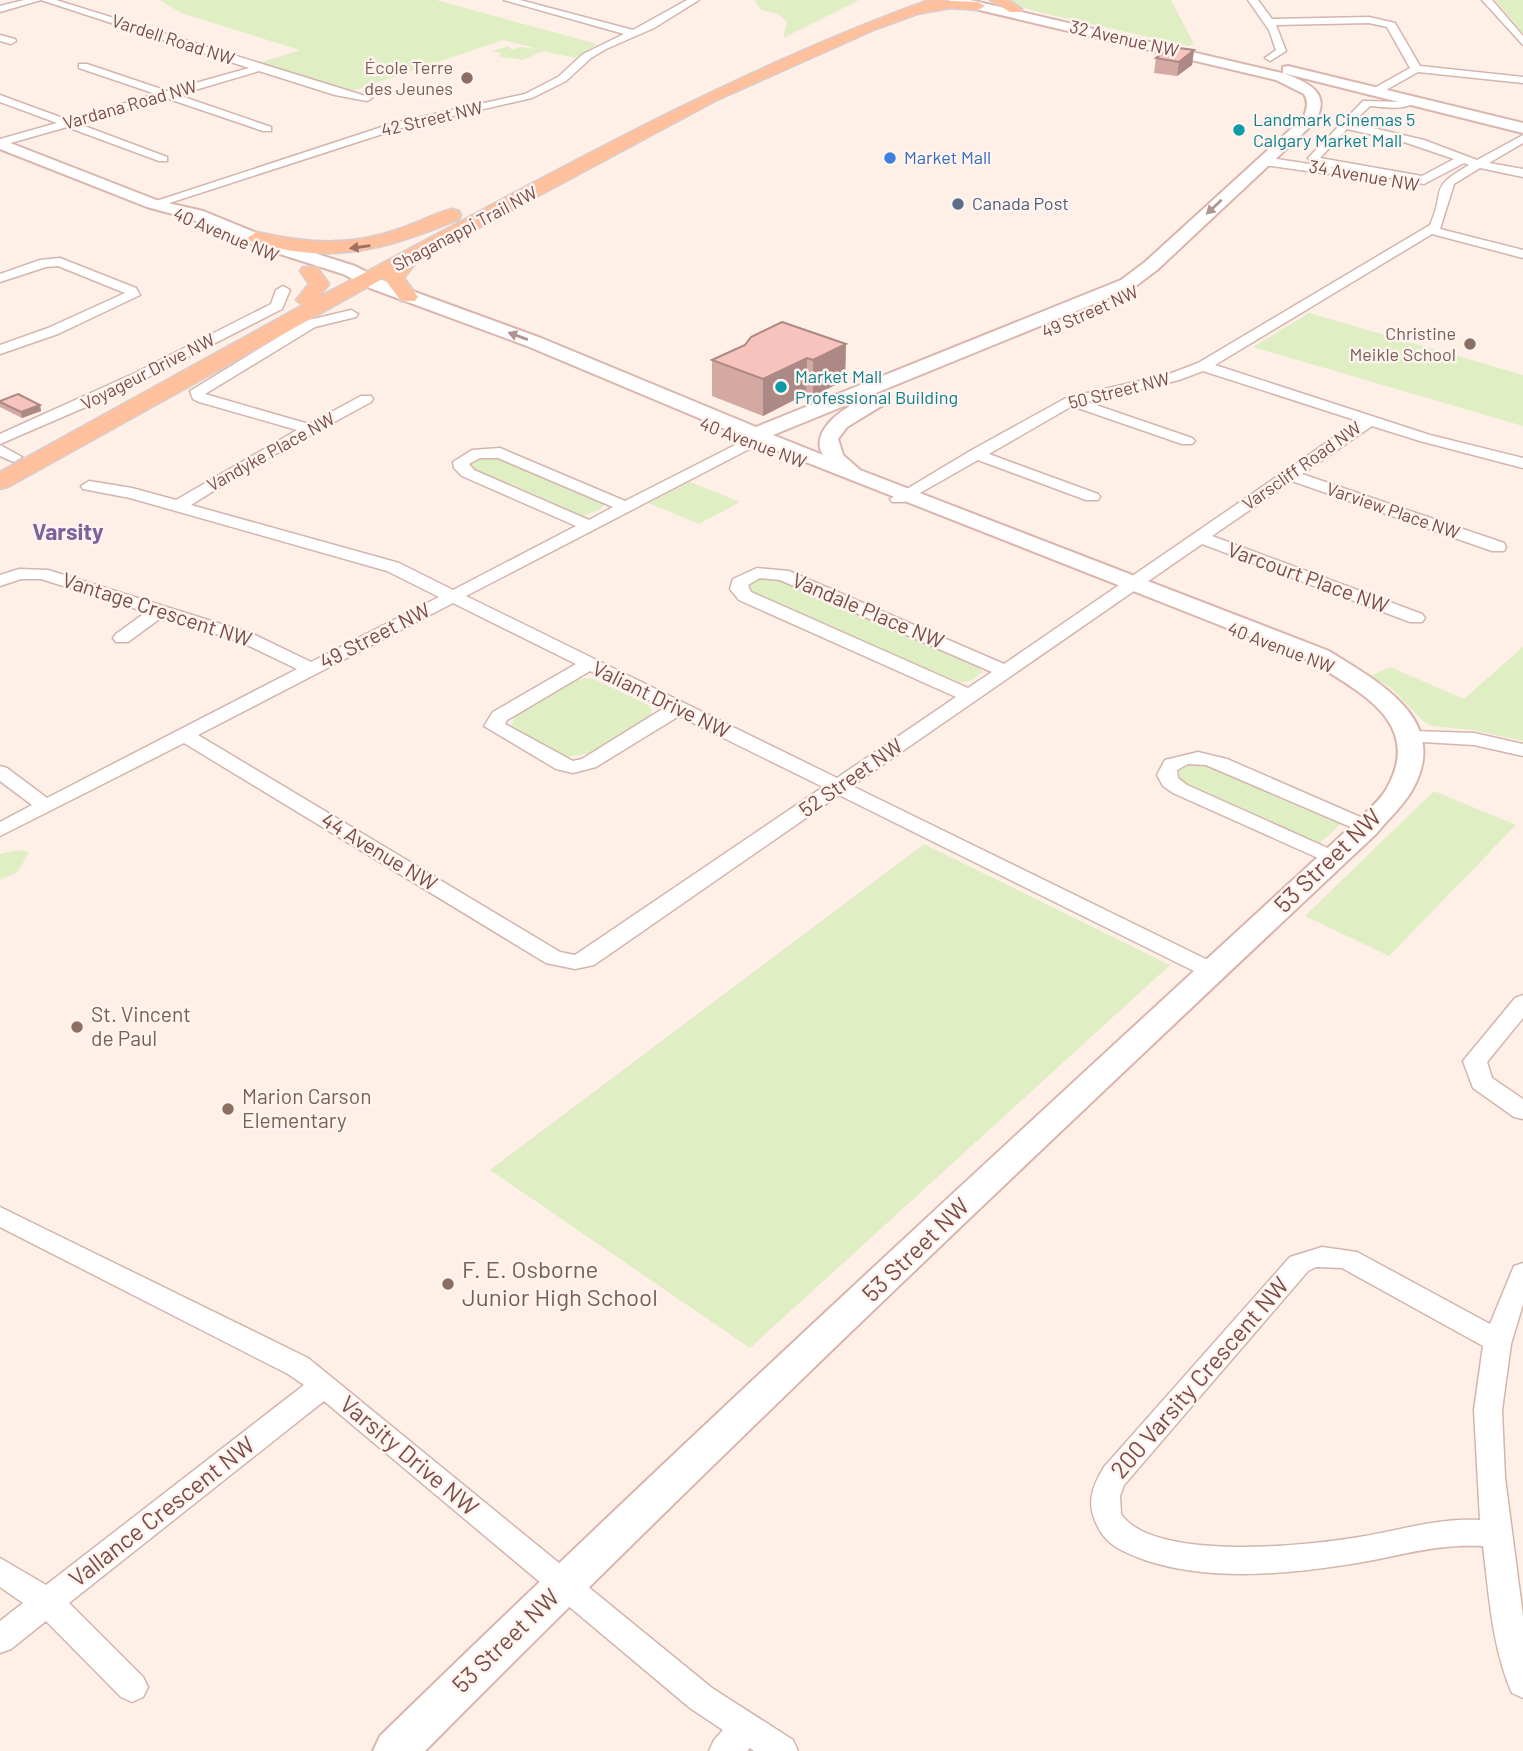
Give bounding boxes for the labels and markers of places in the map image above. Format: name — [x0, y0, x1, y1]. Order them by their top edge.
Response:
place label: École Terre des Jeunes — [364, 56, 453, 99]
marker: École Terre des Jeunes — [459, 70, 475, 86]
place label: Landmark Cinemas 5 Calgary Market Mall — [1253, 108, 1415, 151]
marker: Landmark Cinemas 5 Calgary Market Mall — [1231, 122, 1247, 138]
place label: Market Mall — [904, 146, 991, 168]
marker: Market Mall — [882, 150, 898, 166]
place label: Canada Post — [972, 192, 1069, 214]
marker: Canada Post — [950, 196, 966, 212]
place label: Christine Meikle School — [1349, 322, 1456, 365]
marker: Christine Meikle School — [1462, 336, 1478, 352]
place label: Market Mall Professional Building — [795, 365, 958, 408]
marker: Market Mall Professional Building — [773, 379, 789, 395]
place label: St. Vincent de Paul — [91, 1001, 191, 1050]
marker: St. Vincent de Paul — [69, 1019, 85, 1035]
place label: Marion Carson Elementary — [242, 1083, 372, 1132]
marker: Marion Carson Elementary — [220, 1101, 236, 1117]
place label: F. E. Osborne Junior High School — [462, 1254, 658, 1311]
marker: F. E. Osborne Junior High School — [440, 1276, 456, 1292]

